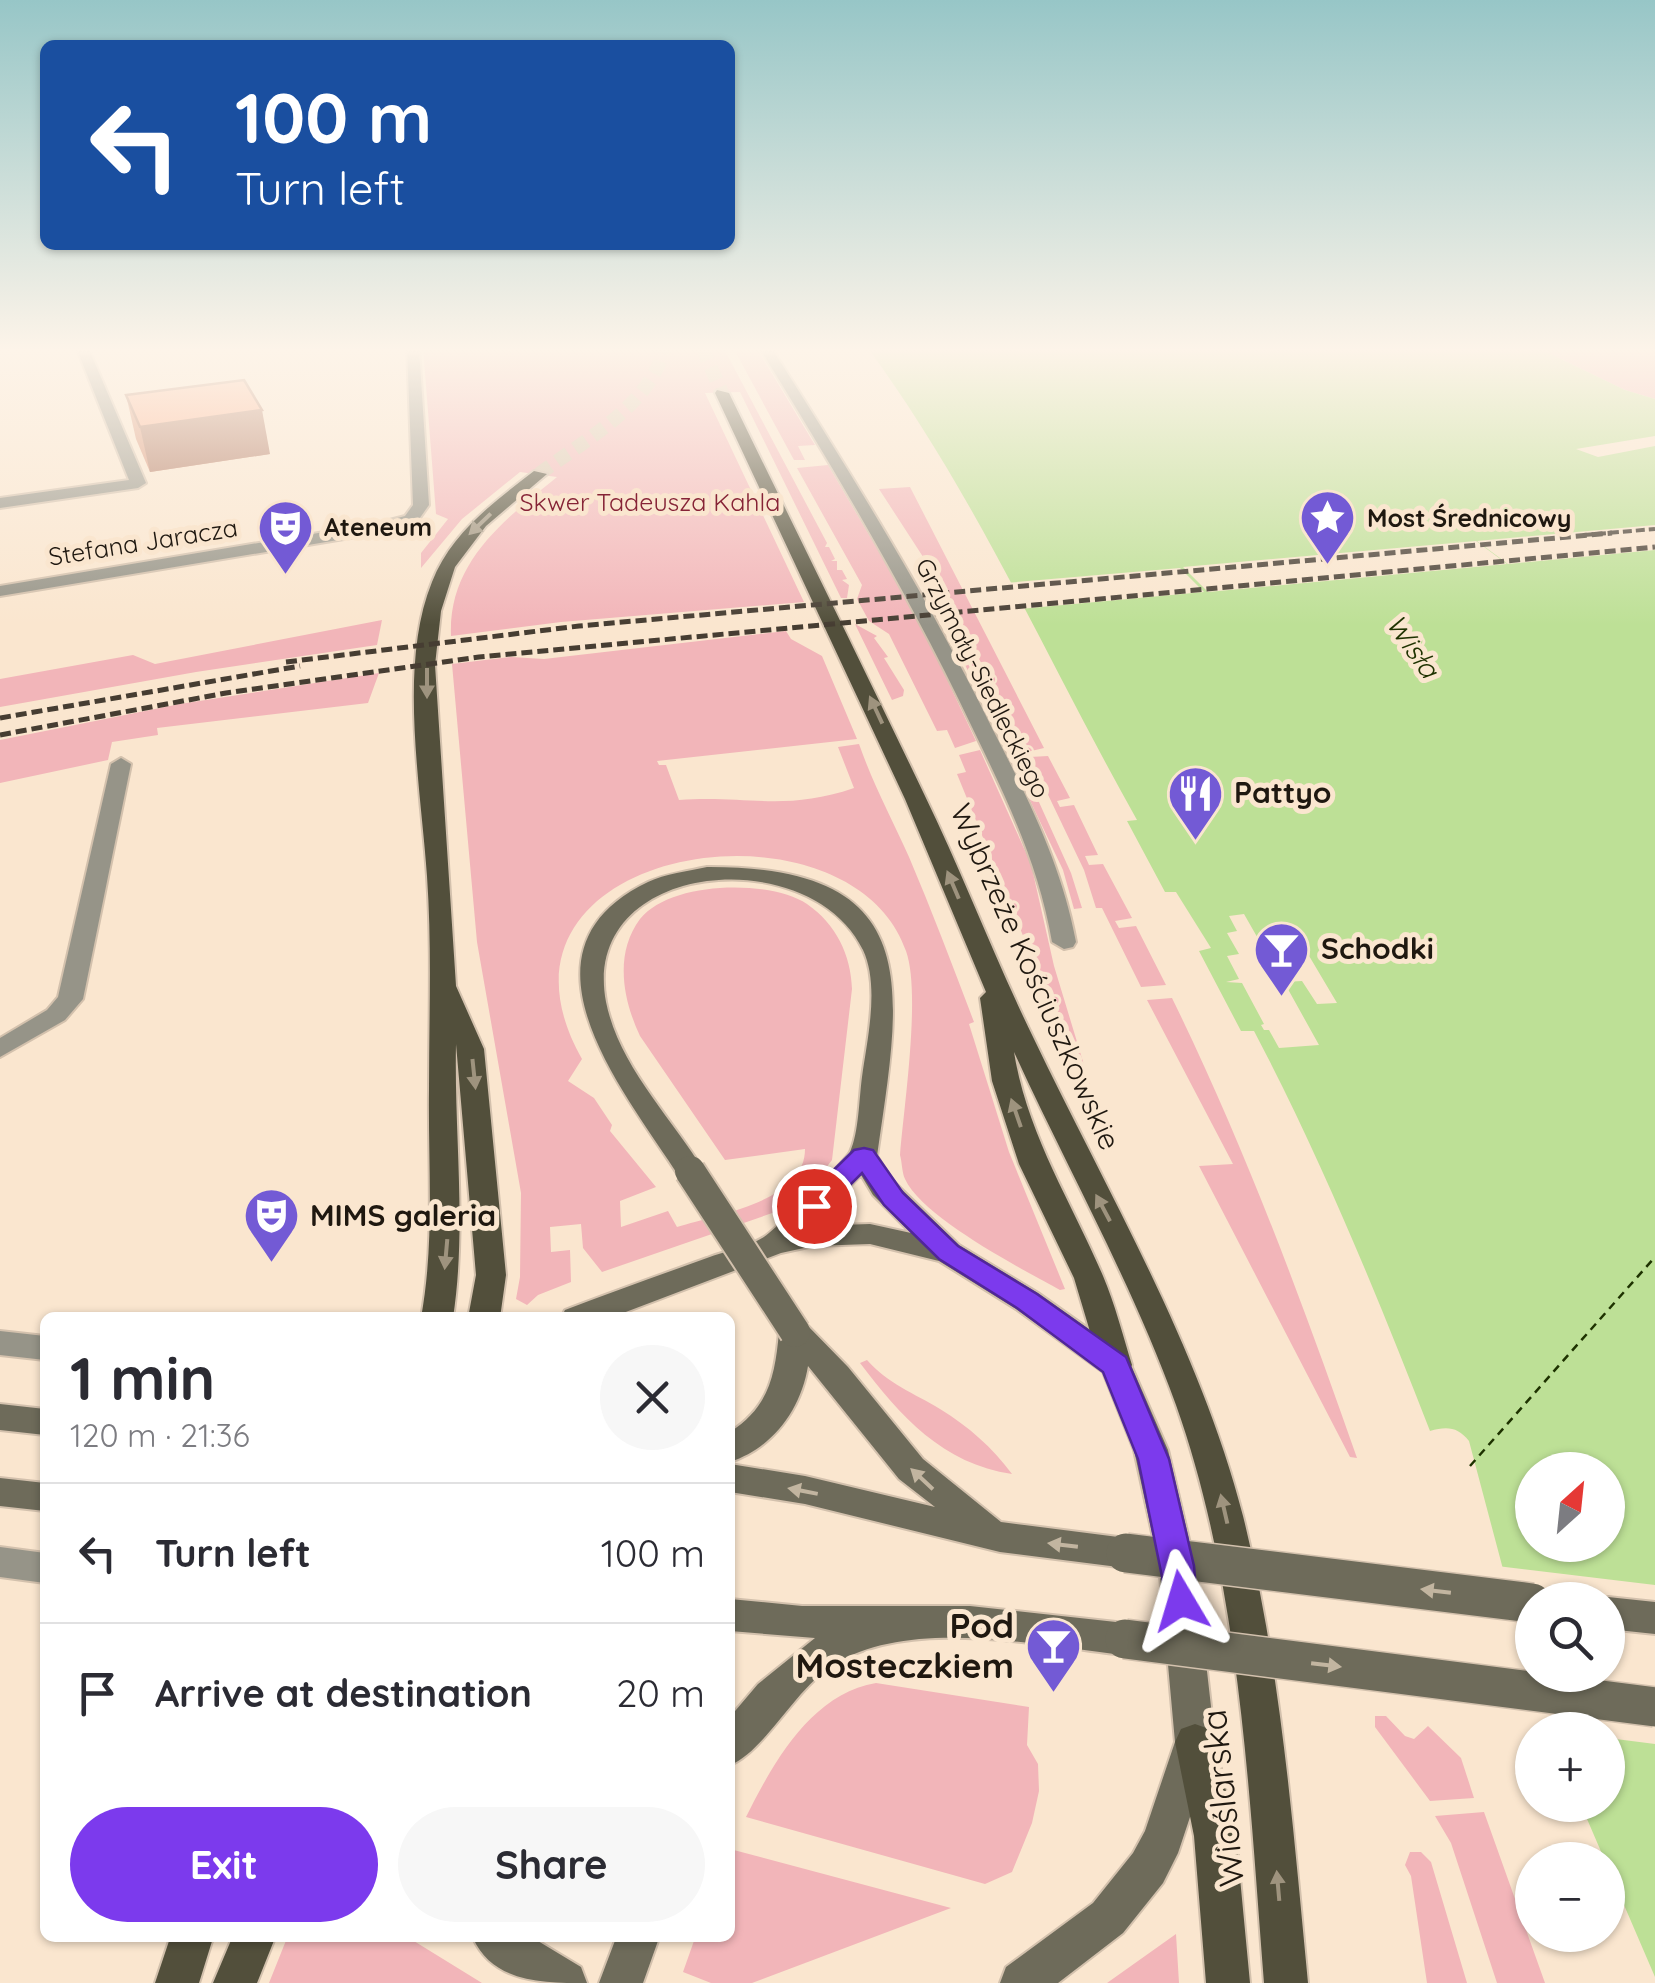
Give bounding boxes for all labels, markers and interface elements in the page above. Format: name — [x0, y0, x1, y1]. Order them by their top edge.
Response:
text: 100 m — [235, 73, 432, 161]
icon: left — [70, 80, 200, 210]
text: Turn left — [235, 160, 405, 216]
park label: Skwer Tadeusza Kahla — [520, 486, 780, 517]
place icon: Most Średnicowy — [1298, 488, 1358, 567]
theatre icon: Ateneum — [255, 497, 315, 576]
place label: Most Średnicowy — [1367, 502, 1571, 533]
street label: Stefana Jaracza — [46, 511, 240, 572]
place label: Ateneum — [324, 511, 432, 542]
one-way arrow — [469, 512, 493, 535]
street label: Grzymały-Siedleckiego — [909, 553, 1057, 803]
water label: Wisła — [1379, 607, 1449, 686]
one-way arrow — [419, 668, 435, 700]
one-way arrow — [867, 695, 884, 724]
restaurant icon: Pattyo — [1165, 763, 1225, 842]
place label: Pattyo — [1234, 773, 1332, 811]
street label: Wybrzeże Kościuszkowskie — [942, 798, 1130, 1156]
one-way arrow — [944, 870, 960, 900]
bar icon: Schodki — [1252, 919, 1312, 998]
place label: Schodki — [1321, 929, 1434, 967]
one-way arrow — [466, 1058, 482, 1090]
one-way arrow — [1008, 1097, 1023, 1127]
pin — [772, 1164, 857, 1249]
icon: arrive — [787, 1179, 842, 1234]
theatre icon: MIMS galeria — [241, 1186, 301, 1265]
one-way arrow — [1094, 1194, 1111, 1223]
place label: MIMS galeria — [310, 1196, 496, 1234]
one-way arrow — [437, 1238, 453, 1270]
text: 1 min — [70, 1340, 215, 1415]
button: close — [600, 1345, 705, 1450]
text: 120 m · 21:36 — [70, 1415, 250, 1455]
north arrow — [1515, 1452, 1625, 1562]
map controls — [1515, 1452, 1625, 1952]
one-way arrow — [911, 1468, 935, 1491]
one-way arrow — [788, 1482, 819, 1498]
one-way arrow — [1215, 1493, 1231, 1524]
icon: left — [70, 1526, 125, 1581]
text: Turn left — [155, 1529, 311, 1577]
text: 100 m — [601, 1529, 705, 1577]
one-way arrow — [1047, 1537, 1078, 1553]
position arrow — [1129, 1549, 1233, 1653]
button: search — [1515, 1582, 1625, 1692]
one-way arrow — [1419, 1583, 1451, 1599]
place label: Pod Mosteczkiem — [796, 1603, 1014, 1687]
bar icon: Pod Mosteczkiem — [1023, 1616, 1083, 1695]
one-way arrow — [1310, 1657, 1342, 1673]
icon: arrive — [70, 1666, 125, 1721]
text: Arrive at destination — [155, 1669, 532, 1717]
text: 20 m — [616, 1669, 705, 1717]
street label: Wioślarska — [1191, 1707, 1253, 1889]
button: + — [1515, 1712, 1625, 1822]
button: Exit — [70, 1807, 378, 1922]
button: Share — [398, 1807, 705, 1922]
button: − — [1515, 1842, 1625, 1952]
one-way arrow — [1269, 1869, 1285, 1901]

